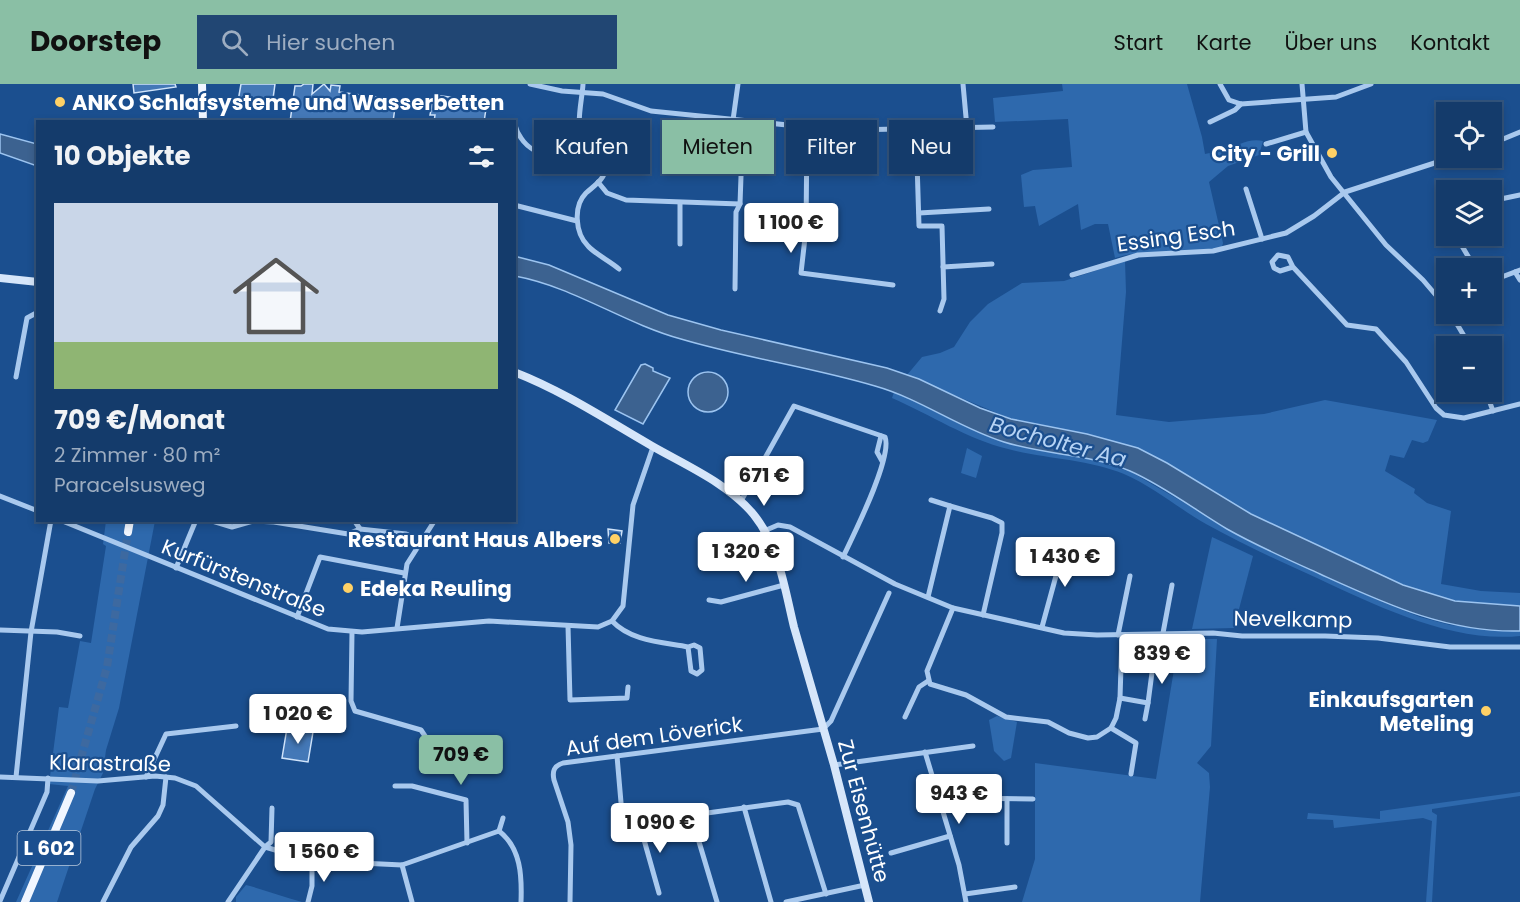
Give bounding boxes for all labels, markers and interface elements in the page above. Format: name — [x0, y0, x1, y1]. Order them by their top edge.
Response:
search box — [197, 15, 617, 69]
text: Doorstep — [30, 22, 161, 61]
icon: search — [218, 26, 251, 59]
text: Hier suchen — [266, 27, 395, 58]
text: Start — [1114, 28, 1163, 57]
text: Karte — [1196, 28, 1252, 57]
text: Über uns — [1285, 28, 1377, 57]
text: Kontakt — [1410, 28, 1490, 57]
place label: ANKO Schlafsysteme und Wasserbetten — [72, 88, 505, 117]
marker: ANKO Schlafsysteme und Wasserbetten — [53, 95, 67, 109]
map controls — [1436, 102, 1502, 402]
button: locate — [1436, 102, 1502, 168]
chip: Kaufen — [534, 120, 650, 174]
chip: Mieten — [662, 120, 774, 174]
chip: Filter — [786, 120, 877, 174]
chip: Neu — [889, 120, 973, 174]
text: 10 Objekte — [54, 138, 191, 174]
place label: City - Grill — [1211, 139, 1320, 168]
icon: filters — [465, 140, 498, 173]
marker: City - Grill — [1325, 146, 1339, 160]
button: layers — [1436, 180, 1502, 246]
pin: 1 100 € — [736, 203, 846, 254]
text: 1 100 € — [758, 208, 824, 236]
street label: Essing Esch — [1115, 213, 1237, 259]
icon: home — [222, 242, 330, 350]
button: + — [1436, 258, 1502, 324]
button: − — [1436, 336, 1502, 402]
text: 709 €/Monat — [54, 402, 225, 438]
water label: Bocholter Aa — [986, 409, 1130, 475]
text: 2 Zimmer · 80 m² — [54, 441, 220, 469]
pin: 671 € — [722, 456, 806, 507]
text: 671 € — [738, 461, 790, 489]
text: Paracelsusweg — [54, 471, 206, 499]
place label: Restaurant Haus Albers — [348, 525, 603, 554]
street label: Kurfürstenstraße — [157, 532, 331, 624]
marker: Restaurant Haus Albers — [608, 532, 622, 546]
pin: 1 320 € — [691, 532, 801, 583]
text: 1 320 € — [712, 537, 780, 565]
pin: 1 430 € — [1010, 537, 1120, 588]
text: 1 430 € — [1030, 542, 1100, 570]
place label: Edeka Reuling — [360, 574, 512, 603]
marker: Edeka Reuling — [341, 581, 355, 595]
street label: Nevelkamp — [1233, 603, 1353, 635]
pin: 839 € — [1120, 634, 1204, 685]
text: 839 € — [1133, 639, 1191, 667]
place label: Einkaufsgarten Meteling — [1308, 685, 1474, 738]
pin: 1 020 € — [243, 694, 353, 745]
text: 1 020 € — [263, 699, 333, 727]
marker: Einkaufsgarten Meteling — [1479, 704, 1493, 718]
street label: Auf dem Löverick — [564, 709, 745, 763]
pin: 709 € — [419, 735, 503, 786]
street label: Zur Eisenhütte — [831, 736, 897, 886]
text: 709 € — [433, 740, 489, 768]
street label: Klarastraße — [49, 747, 171, 779]
pin: 943 € — [917, 774, 1001, 825]
text: 943 € — [930, 779, 988, 807]
pin: 1 090 € — [605, 803, 715, 854]
text: 1 090 € — [625, 808, 695, 836]
road number: L 602 — [17, 831, 80, 865]
pin: 1 560 € — [269, 832, 379, 883]
text: 1 560 € — [289, 837, 359, 865]

